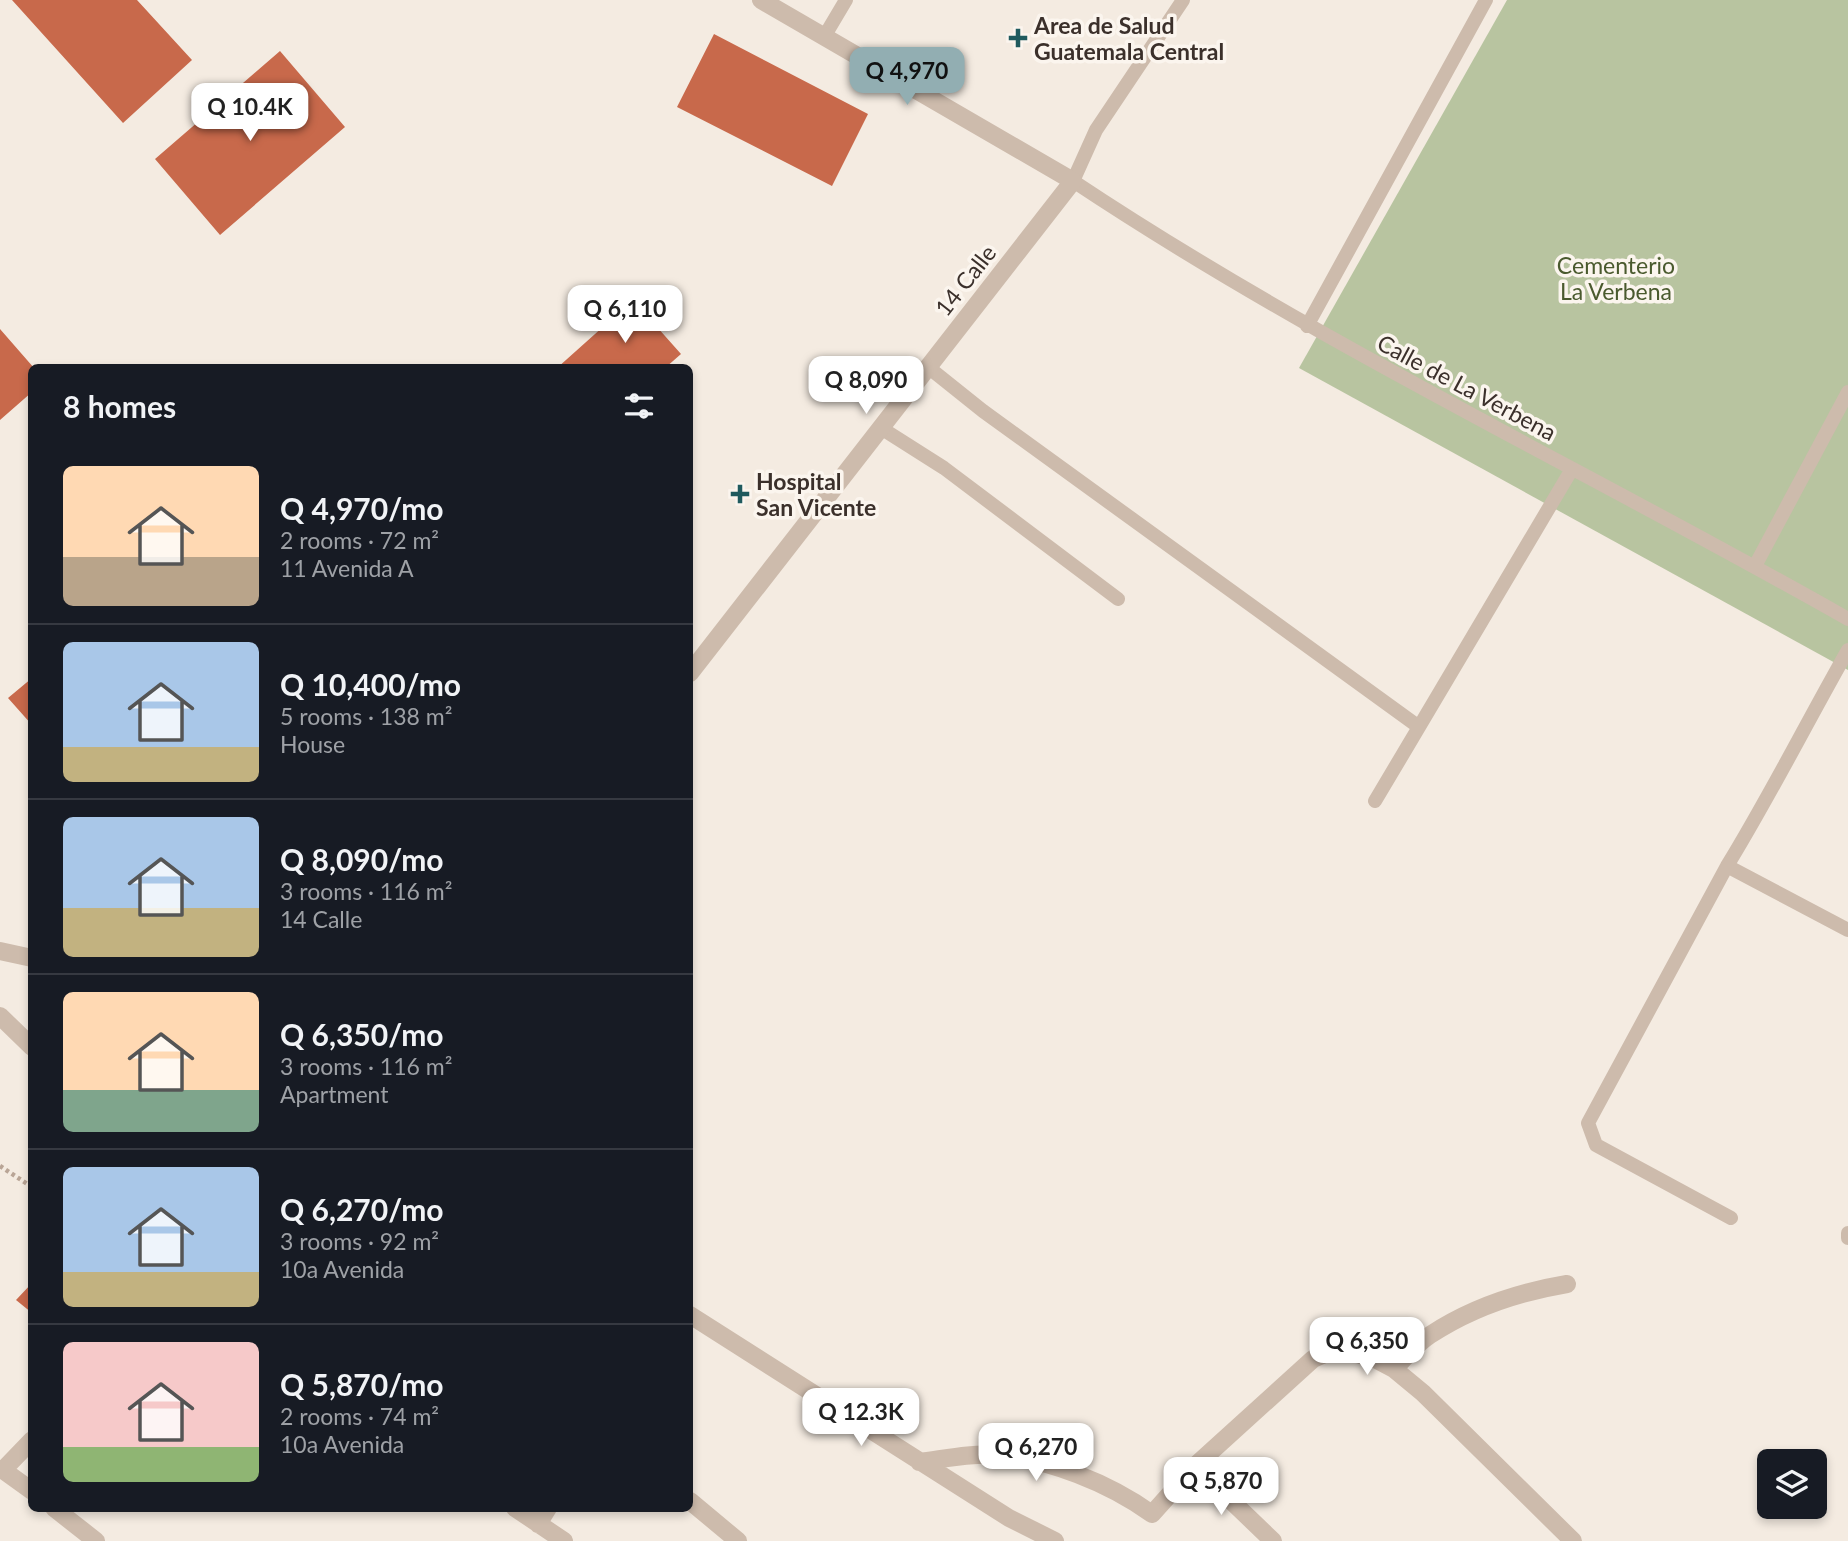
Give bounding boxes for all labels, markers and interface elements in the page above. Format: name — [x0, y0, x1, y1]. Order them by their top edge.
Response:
place label: Area de Salud Guatemala Central — [1033, 11, 1224, 65]
marker: Area de Salud Guatemala Central — [1008, 28, 1028, 48]
pin: Q 4,970 — [842, 48, 972, 107]
text: Q 4,970 — [866, 56, 948, 84]
pin: Q 10.4K — [185, 83, 315, 143]
text: Q 10.4K — [207, 92, 293, 120]
street label: 14 Calle — [929, 239, 1001, 321]
park label: Cementerio La Verbena — [1557, 251, 1675, 305]
pin: Q 6,110 — [560, 286, 690, 345]
text: Q 6,110 — [584, 294, 666, 322]
street label: Calle de La Verbena — [1373, 328, 1561, 446]
pin: Q 8,090 — [801, 356, 931, 416]
text: Q 8,090 — [825, 365, 907, 393]
icon: filters — [620, 387, 658, 425]
text: 8 homes — [63, 388, 176, 424]
place label: Hospital San Vicente — [756, 467, 876, 521]
marker: Hospital San Vicente — [730, 484, 750, 504]
text: Q 4,970/mo — [280, 490, 444, 526]
icon: home — [119, 494, 203, 578]
text: 2 rooms · 72 m² — [280, 526, 439, 554]
text: 11 Avenida A — [280, 554, 414, 582]
text: Q 10,400/mo — [280, 666, 461, 702]
icon: home — [119, 670, 203, 754]
text: 5 rooms · 138 m² — [280, 702, 452, 730]
text: House — [280, 730, 345, 758]
text: Q 8,090/mo — [280, 841, 444, 877]
icon: home — [119, 845, 203, 929]
text: 3 rooms · 116 m² — [280, 877, 452, 905]
text: 14 Calle — [280, 905, 362, 933]
text: Q 6,350/mo — [280, 1016, 444, 1052]
icon: home — [119, 1020, 203, 1104]
text: 3 rooms · 116 m² — [280, 1052, 452, 1080]
text: Apartment — [280, 1080, 388, 1108]
text: Q 6,270/mo — [280, 1191, 444, 1227]
icon: home — [119, 1195, 203, 1279]
text: 3 rooms · 92 m² — [280, 1227, 439, 1255]
text: 10a Avenida — [280, 1255, 404, 1283]
pin: Q 6,350 — [1302, 1318, 1432, 1377]
text: Q 6,350 — [1326, 1326, 1408, 1354]
text: Q 5,870/mo — [280, 1366, 444, 1402]
icon: home — [119, 1370, 203, 1454]
pin: Q 12.3K — [796, 1388, 926, 1448]
text: Q 12.3K — [818, 1397, 904, 1425]
text: 2 rooms · 74 m² — [280, 1402, 439, 1430]
pin: Q 6,270 — [971, 1424, 1101, 1483]
text: 10a Avenida — [280, 1430, 404, 1458]
text: Q 6,270 — [995, 1432, 1077, 1460]
map controls — [1757, 1449, 1827, 1519]
button: layers — [1757, 1449, 1827, 1519]
pin: Q 5,870 — [1156, 1458, 1286, 1517]
text: Q 5,870 — [1180, 1466, 1262, 1494]

